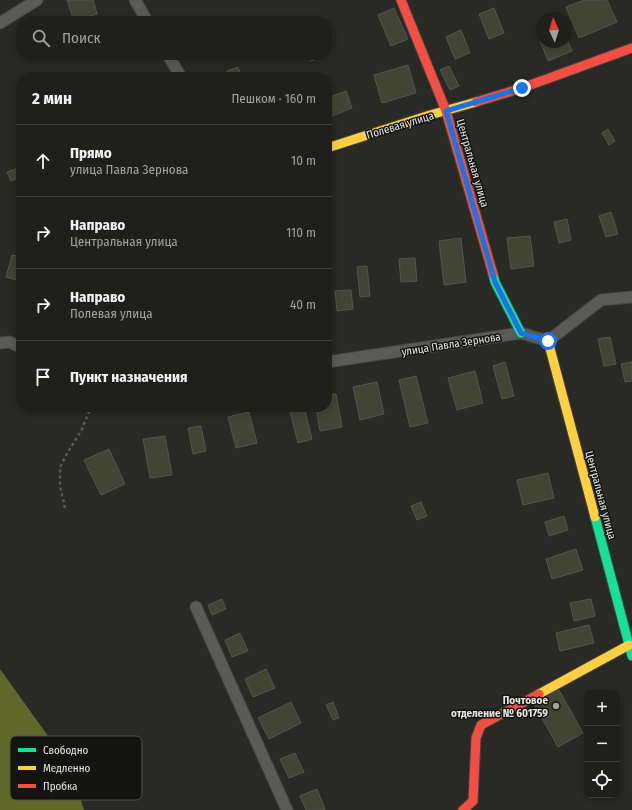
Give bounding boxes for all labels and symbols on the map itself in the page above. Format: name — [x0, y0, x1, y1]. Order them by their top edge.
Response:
north arrow — [536, 12, 572, 48]
route end — [513, 79, 531, 97]
street label: Полевая улица — [365, 109, 435, 142]
street label: Центральная улица — [454, 118, 491, 209]
street label: улица Павла Зернова — [401, 330, 502, 359]
route start — [539, 332, 557, 350]
street label: Центральная улица — [582, 449, 619, 541]
place label: Почтовое отделение № 601759 — [451, 694, 548, 720]
marker: Почтовое отделение № 601759 — [551, 701, 561, 711]
legend — [10, 736, 142, 800]
text: Свободно — [43, 744, 88, 757]
text: Медленно — [43, 762, 91, 775]
text: Пробка — [43, 780, 77, 793]

